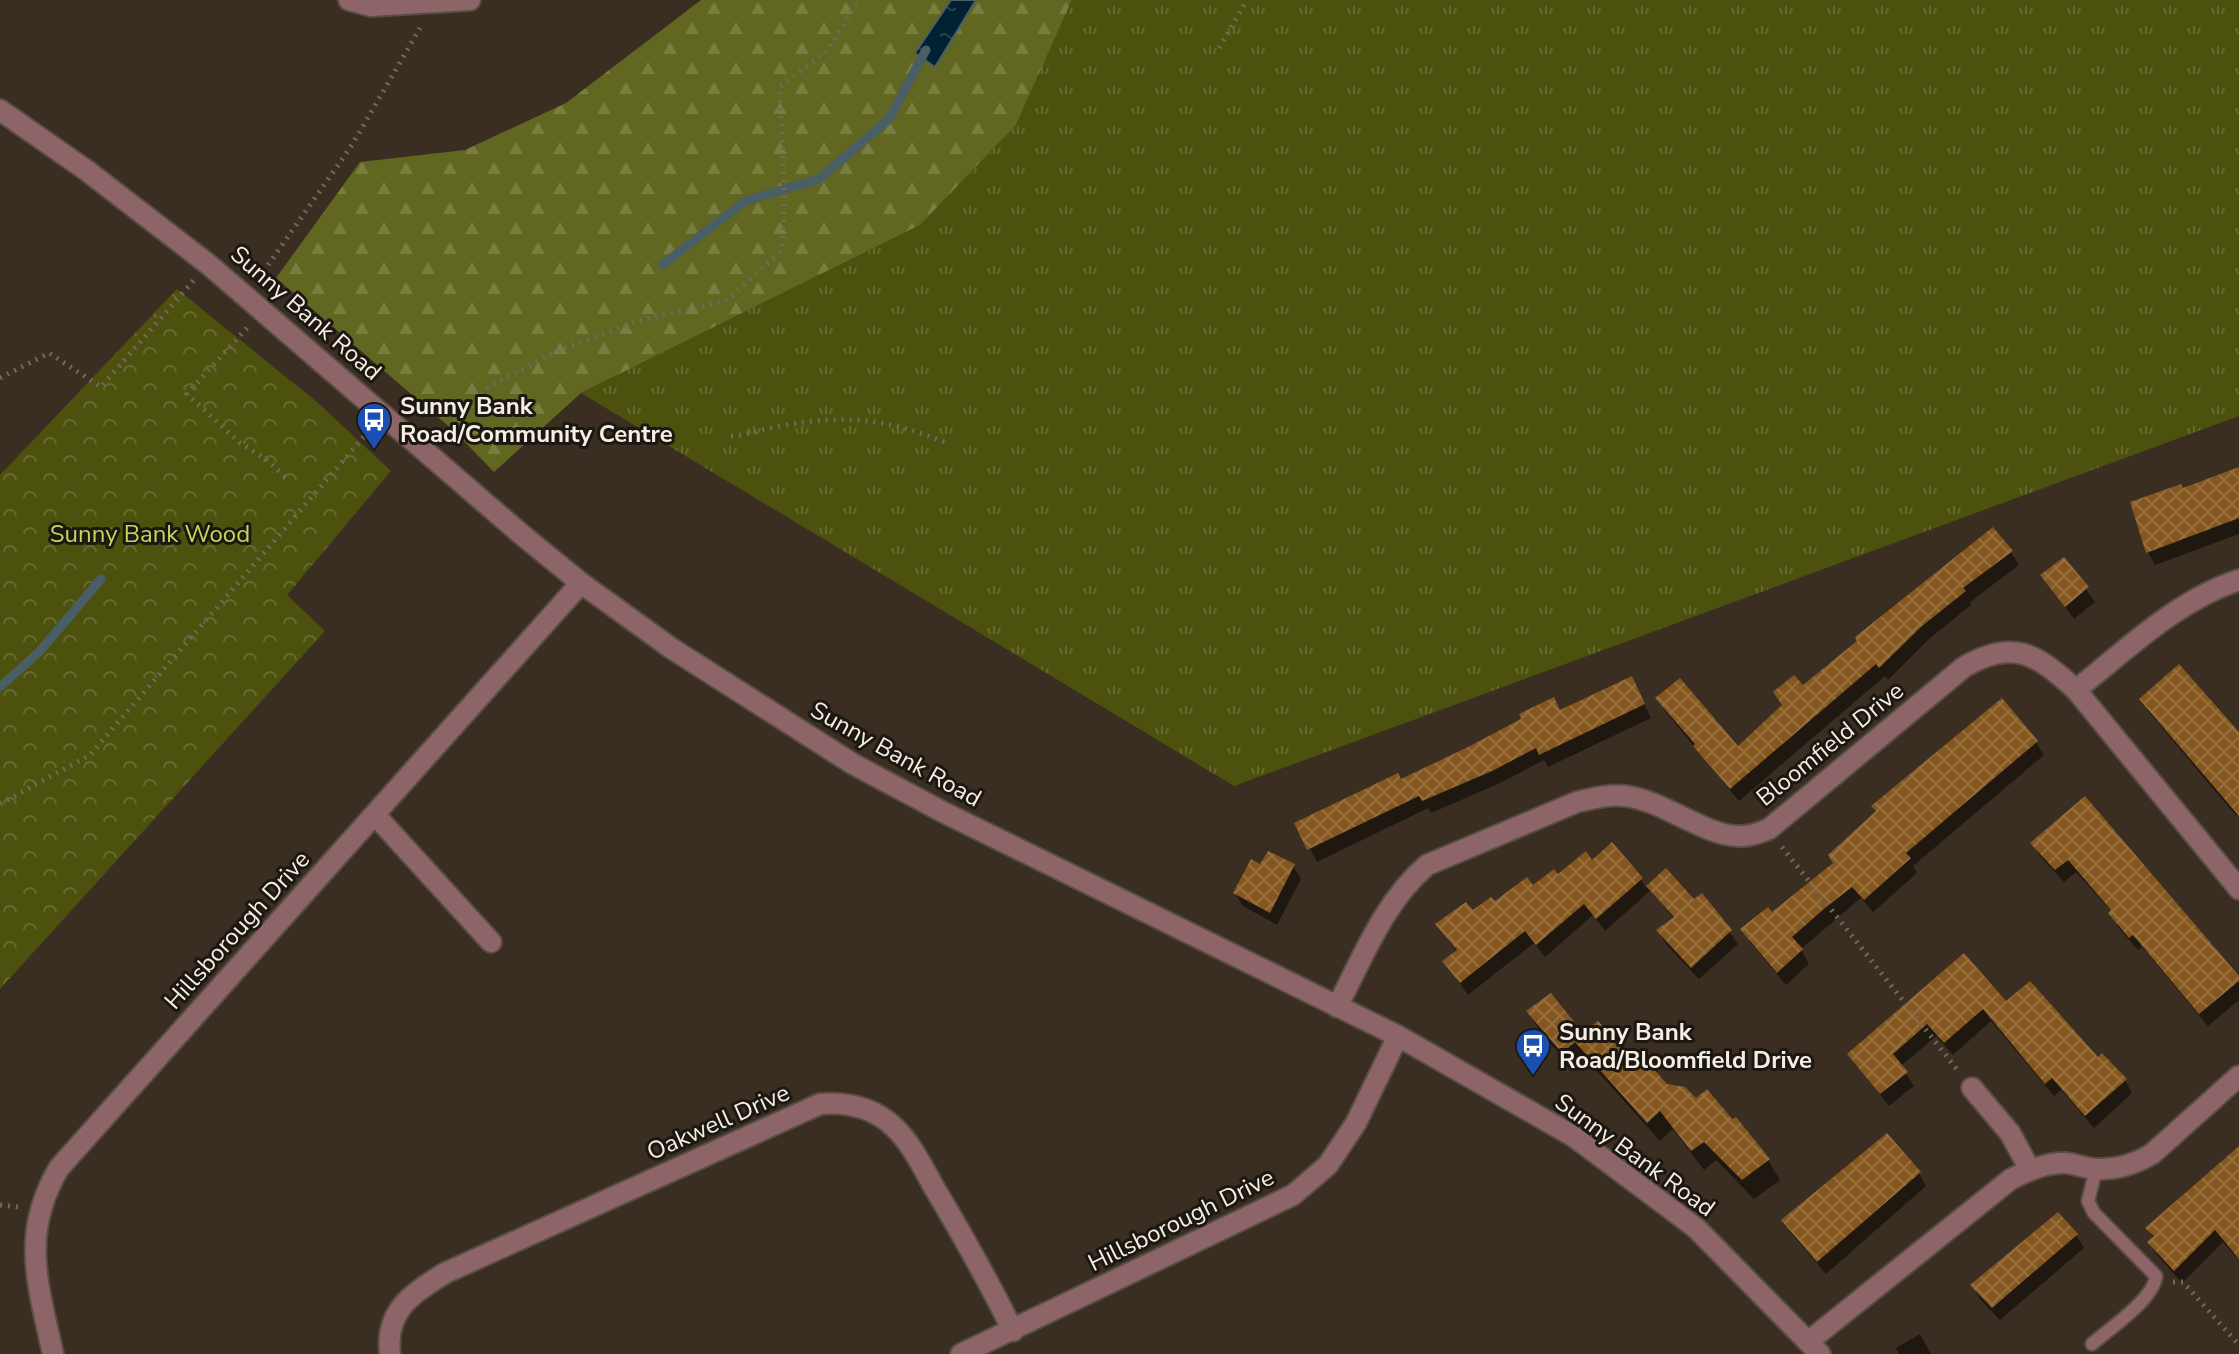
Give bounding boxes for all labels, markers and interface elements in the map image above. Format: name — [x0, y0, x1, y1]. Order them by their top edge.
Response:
street label: Sunny Bank Road — [224, 238, 388, 388]
place label: Sunny Bank Road/Community Centre — [400, 390, 673, 450]
bus stop icon: Sunny Bank Road/Community Centre — [355, 401, 393, 451]
park label: Sunny Bank Wood — [50, 518, 250, 550]
street label: Bloomfield Drive — [1750, 675, 1910, 813]
street label: Sunny Bank Road — [805, 694, 987, 814]
street label: Hillsborough Drive — [157, 844, 317, 1016]
place label: Sunny Bank Road/Bloomfield Drive — [1559, 1016, 1812, 1076]
bus stop icon: Sunny Bank Road/Bloomfield Drive — [1514, 1027, 1552, 1077]
street label: Oakwell Drive — [642, 1076, 794, 1168]
street label: Sunny Bank Road — [1549, 1086, 1721, 1224]
street label: Hillsborough Drive — [1083, 1161, 1279, 1279]

